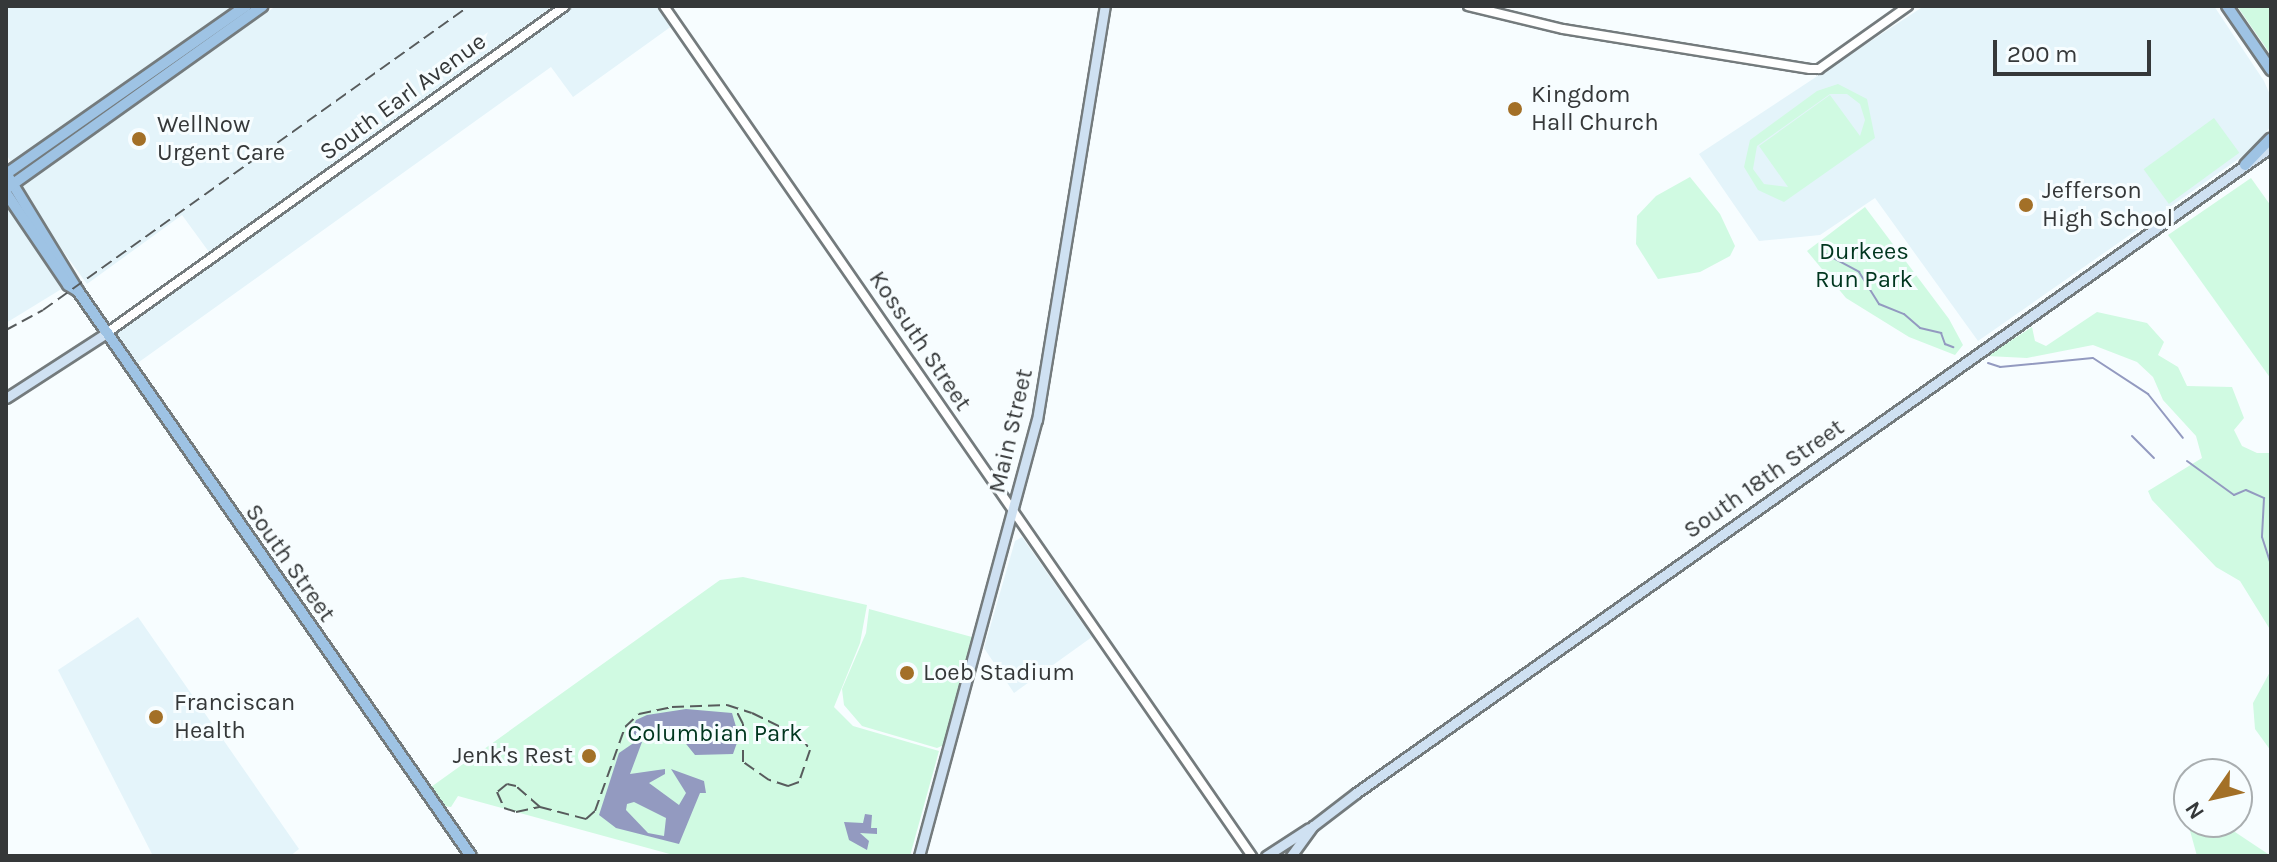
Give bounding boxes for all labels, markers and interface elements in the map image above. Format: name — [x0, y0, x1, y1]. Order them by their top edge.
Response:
scale bar — [1997, 24, 2155, 74]
street label: South Earl Avenue — [314, 27, 492, 167]
text: 200 m — [2007, 40, 2078, 68]
place label: Kingdom Hall Church — [1531, 81, 1659, 137]
marker: Kingdom Hall Church — [1506, 100, 1524, 118]
place label: WellNow Urgent Care — [157, 111, 285, 167]
marker: WellNow Urgent Care — [128, 128, 150, 150]
place label: Jefferson High School — [2042, 177, 2173, 233]
marker: Jefferson High School — [2017, 196, 2035, 214]
park label: Durkees Run Park — [1815, 238, 1913, 294]
street label: Kossuth Street — [863, 266, 977, 416]
street label: Main Street — [983, 366, 1039, 496]
street label: South 18th Street — [1678, 413, 1850, 545]
street label: South Street — [239, 499, 341, 627]
place label: Loeb Stadium — [923, 659, 1075, 687]
marker: Loeb Stadium — [898, 664, 916, 682]
place label: Franciscan Health — [174, 689, 295, 745]
marker: Franciscan Health — [145, 706, 167, 728]
park label: Columbian Park — [628, 720, 802, 748]
place label: Jenk's Rest — [453, 742, 573, 770]
marker: Jenk's Rest — [580, 747, 598, 765]
north arrow — [2173, 758, 2253, 838]
text: N — [2180, 796, 2210, 824]

